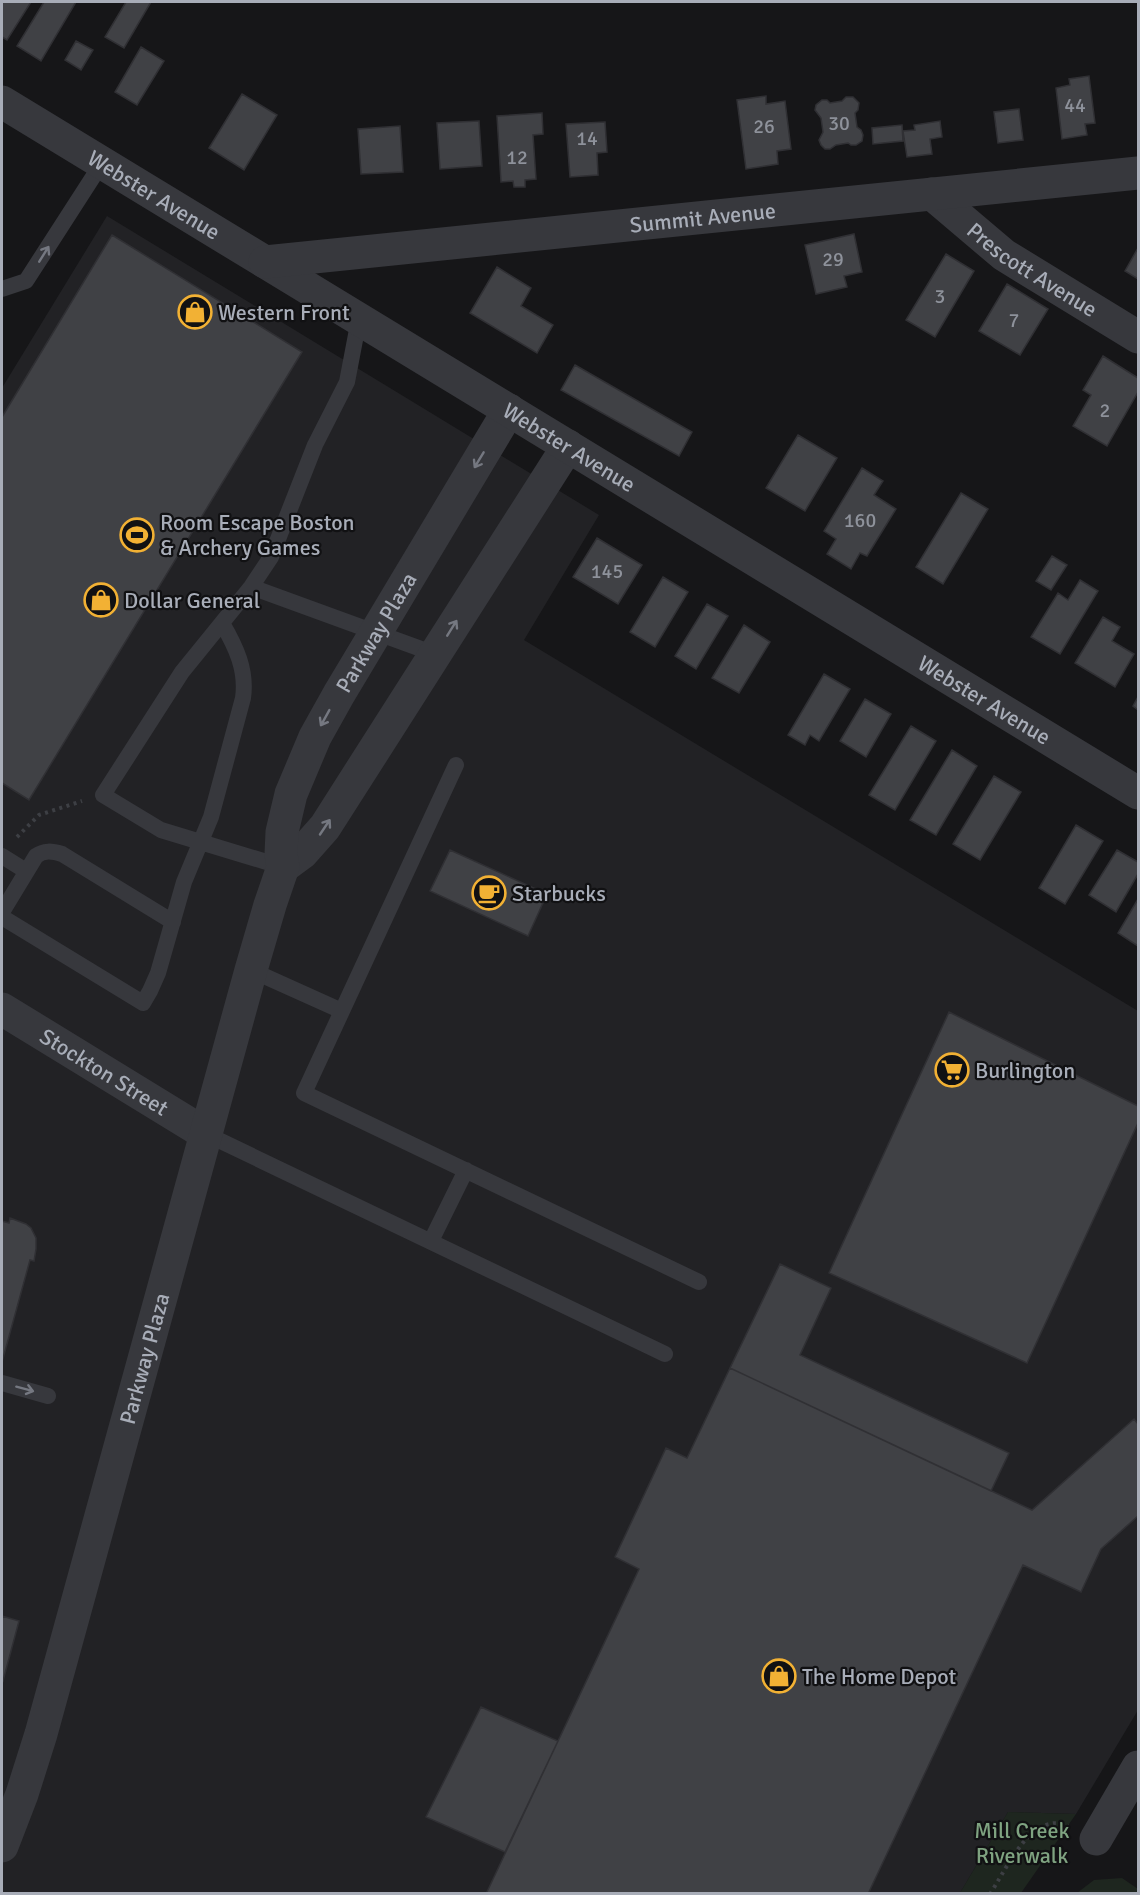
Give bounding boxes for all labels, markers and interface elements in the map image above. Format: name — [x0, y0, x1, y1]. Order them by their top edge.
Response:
house number: 44 — [1064, 93, 1086, 118]
house number: 30 — [828, 111, 850, 136]
house number: 26 — [753, 114, 775, 139]
house number: 14 — [576, 126, 598, 151]
street label: Webster Avenue — [83, 144, 225, 246]
house number: 12 — [506, 145, 528, 170]
street label: Summit Avenue — [628, 197, 777, 239]
street label: Prescott Avenue — [961, 217, 1102, 323]
one-way arrow — [37, 245, 50, 262]
house number: 29 — [822, 247, 844, 272]
house number: 3 — [935, 284, 945, 309]
shop icon: Western Front — [177, 294, 213, 330]
place label: Western Front — [218, 299, 350, 326]
house number: 7 — [1009, 308, 1019, 333]
street label: Webster Avenue — [498, 397, 640, 498]
house number: 2 — [1100, 398, 1110, 423]
one-way arrow — [472, 451, 484, 468]
house number: 160 — [844, 508, 876, 533]
place label: Room Escape Boston & Archery Games — [160, 509, 355, 561]
sports icon: Room Escape Boston & Archery Games — [119, 517, 155, 553]
house number: 145 — [591, 559, 623, 584]
street label: Parkway Plaza — [330, 568, 423, 698]
shop icon: Dollar General — [83, 582, 119, 618]
place label: Dollar General — [124, 587, 260, 614]
one-way arrow — [446, 619, 459, 636]
street label: Webster Avenue — [913, 649, 1056, 751]
one-way arrow — [319, 709, 331, 726]
one-way arrow — [319, 820, 331, 836]
cafe icon: Starbucks — [471, 875, 507, 911]
place label: Starbucks — [512, 880, 606, 907]
street label: Stockton Street — [35, 1023, 174, 1122]
supermarket icon: Burlington — [934, 1052, 970, 1088]
place label: Burlington — [975, 1057, 1075, 1084]
street label: Parkway Plaza — [114, 1290, 176, 1427]
one-way arrow — [15, 1384, 34, 1396]
shop icon: The Home Depot — [761, 1658, 797, 1694]
place label: The Home Depot — [802, 1663, 956, 1690]
park label: Mill Creek Riverwalk — [974, 1817, 1070, 1869]

